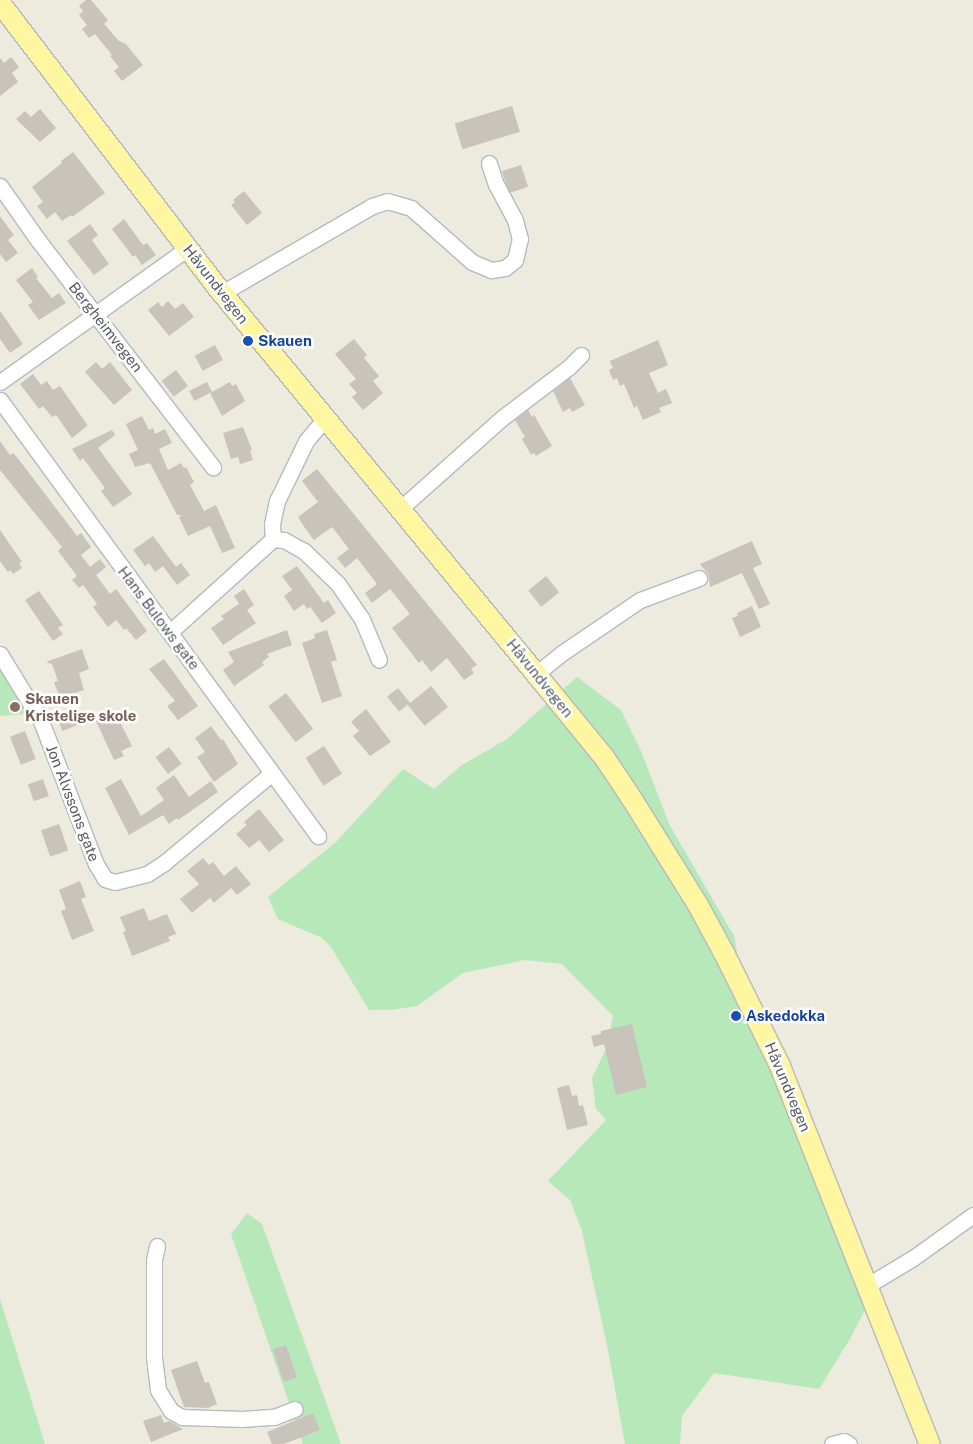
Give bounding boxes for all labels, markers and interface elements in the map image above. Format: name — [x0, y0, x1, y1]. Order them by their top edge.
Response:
street label: Håvundvegen — [179, 241, 253, 327]
street label: Bergheimvegen — [65, 278, 147, 376]
place label: Skauen — [258, 332, 312, 350]
marker: Skauen — [242, 335, 254, 347]
street label: Hans Bulows gate — [114, 563, 204, 673]
street label: Håvundvegen — [503, 635, 577, 721]
place label: Skauen Kristelige skole — [25, 689, 136, 724]
marker: Skauen Kristelige skole — [9, 701, 21, 713]
street label: Jon Alvssons gate — [42, 742, 104, 864]
place label: Askedokka — [746, 1007, 825, 1025]
marker: Askedokka — [730, 1010, 742, 1022]
street label: Håvundvegen — [761, 1040, 815, 1134]

